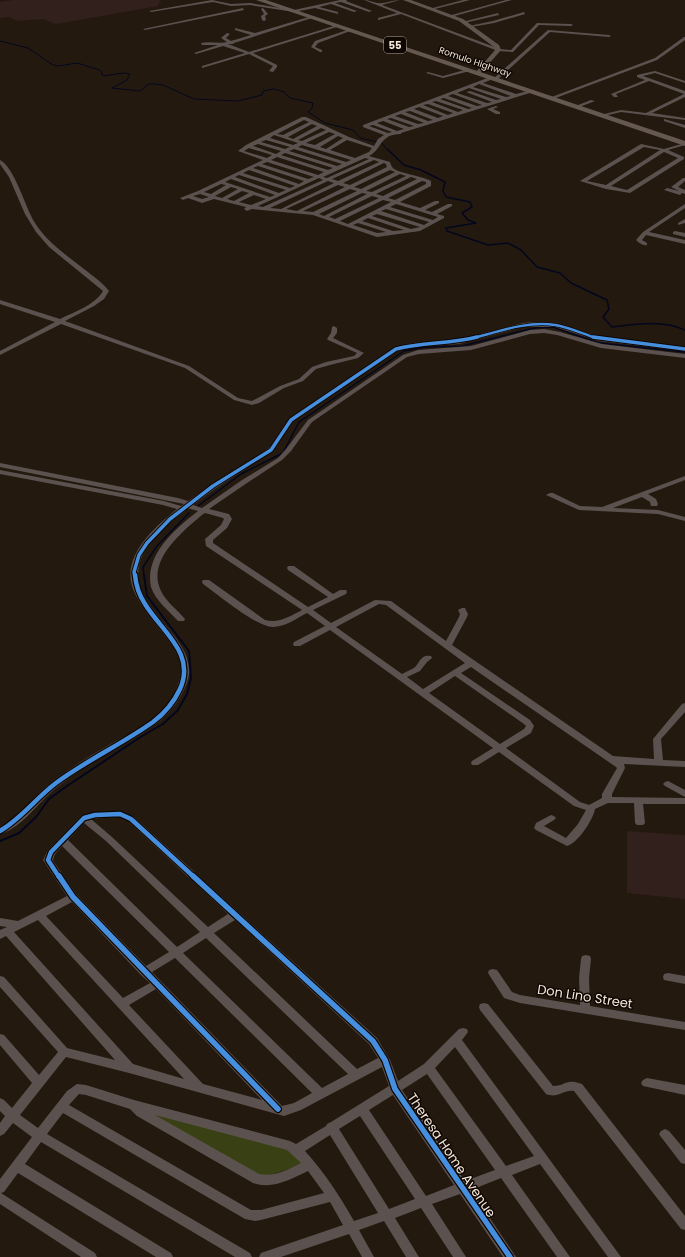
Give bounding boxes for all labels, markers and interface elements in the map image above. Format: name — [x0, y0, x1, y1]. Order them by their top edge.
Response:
road number: 55 — [384, 37, 406, 53]
street label: Romulo Highway — [437, 44, 513, 80]
street label: Don Lino Street — [536, 980, 634, 1013]
street label: Theresa Home Avenue — [403, 1089, 500, 1221]

